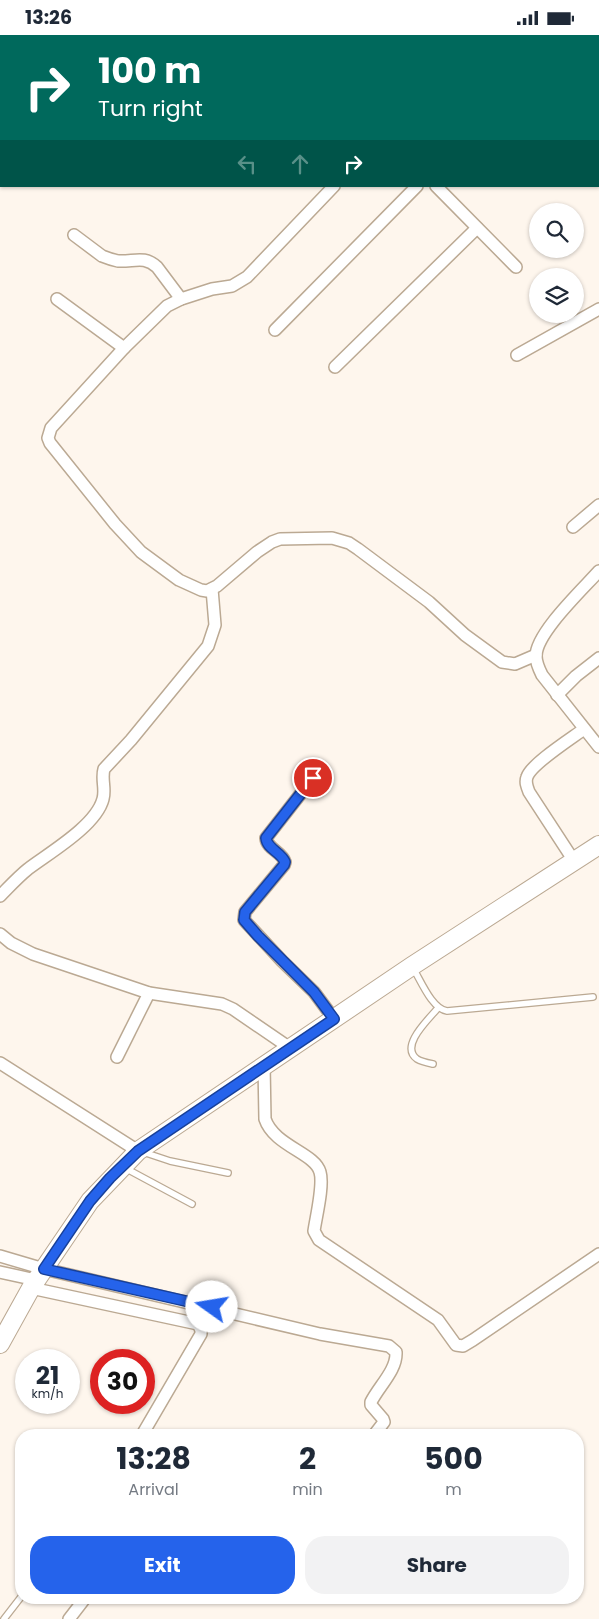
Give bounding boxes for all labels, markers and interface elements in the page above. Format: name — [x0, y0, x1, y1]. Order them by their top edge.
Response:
text: 13:26 — [25, 4, 72, 31]
text: 100 m — [98, 46, 201, 95]
icon: right — [15, 55, 80, 120]
text: Turn right — [98, 93, 203, 124]
icon: left — [233, 150, 261, 178]
icon: ahead — [286, 150, 314, 178]
icon: right — [339, 150, 367, 178]
map controls — [529, 203, 584, 323]
button: search — [529, 203, 584, 258]
button: layers — [529, 268, 584, 323]
pin — [292, 757, 334, 799]
icon: arrive — [299, 764, 327, 792]
position arrow — [185, 1280, 237, 1332]
speed limit sign: 30 — [90, 1349, 155, 1414]
text: 21 — [36, 1358, 59, 1393]
text: km/h — [32, 1385, 63, 1402]
text: 13:28 — [116, 1437, 191, 1480]
text: 2 — [299, 1437, 316, 1480]
text: 500 — [424, 1437, 483, 1480]
text: Arrival — [128, 1478, 179, 1501]
text: min — [292, 1478, 323, 1501]
text: m — [445, 1478, 462, 1501]
button: Exit — [30, 1536, 295, 1594]
button: Share — [305, 1536, 569, 1594]

